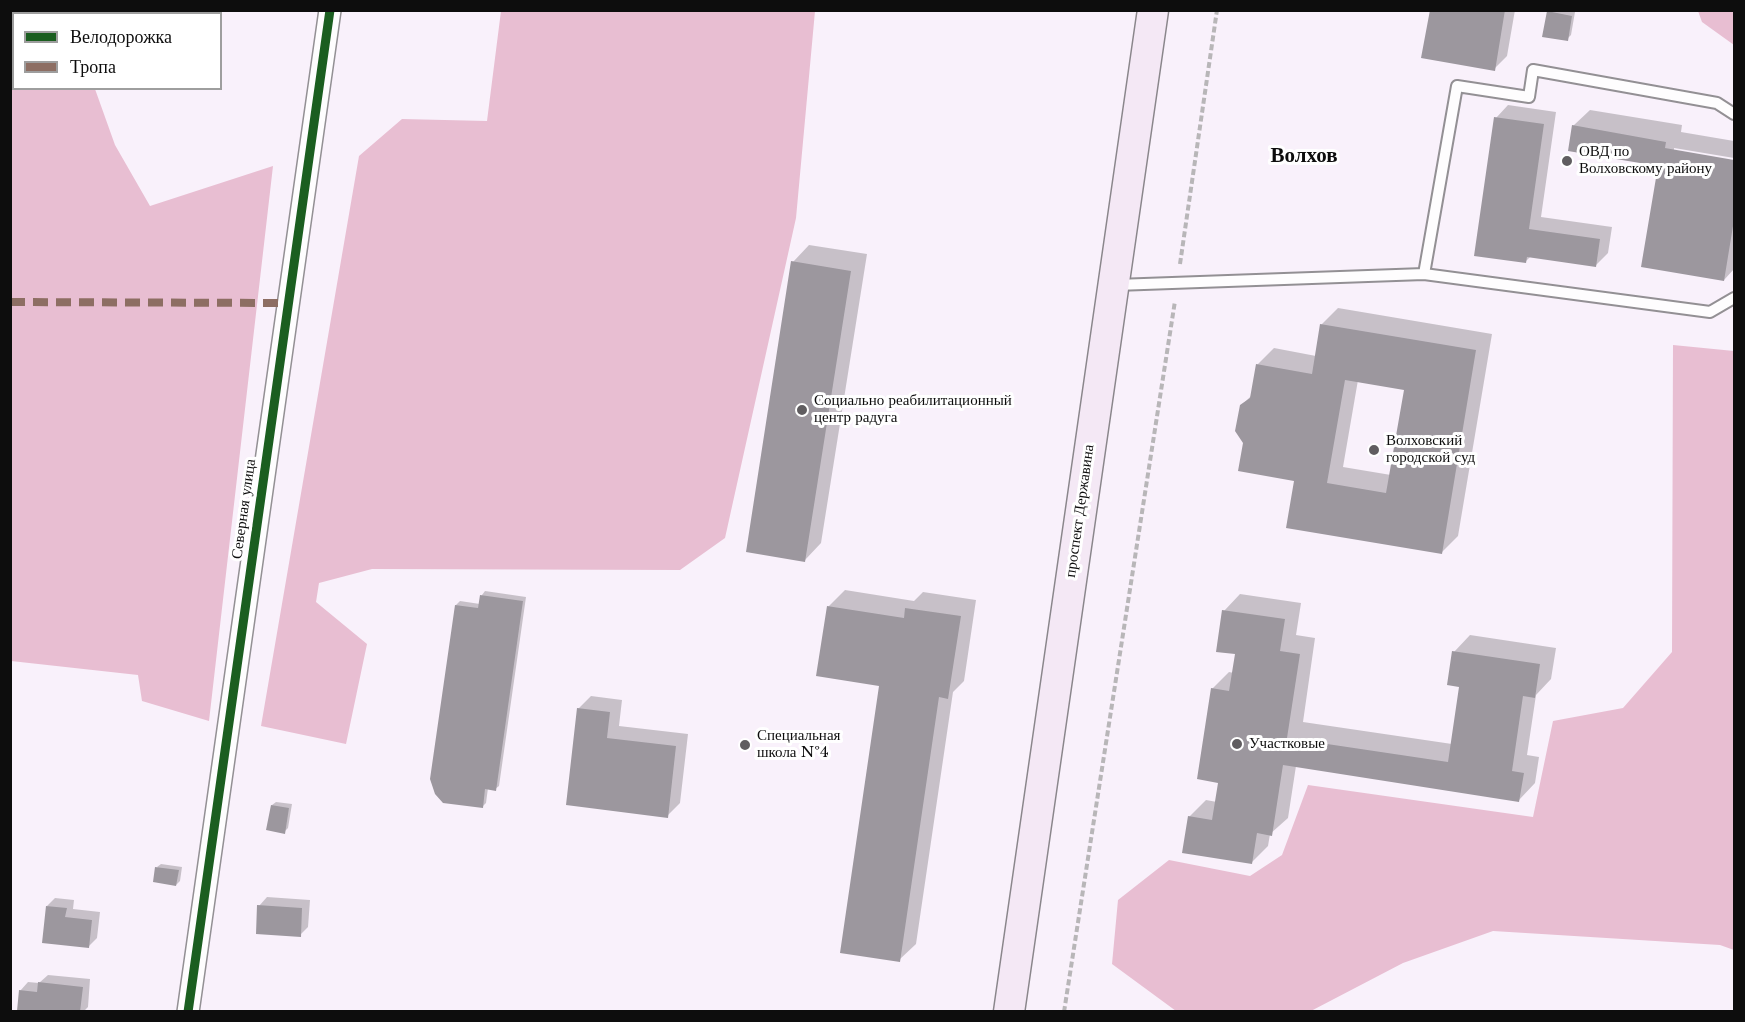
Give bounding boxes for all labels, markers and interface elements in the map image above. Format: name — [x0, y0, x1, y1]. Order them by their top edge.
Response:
legend — [12, 12, 222, 90]
text: Велодорожка — [70, 26, 172, 48]
text: Тропа — [70, 56, 116, 78]
district label: Волхов — [1270, 143, 1338, 169]
place label: ОВД по Волховскому району — [1579, 143, 1712, 178]
marker: ОВД по Волховскому району — [1560, 154, 1574, 168]
place label: Социально реабилитационный центр радуга — [814, 392, 1012, 427]
marker: Социально реабилитационный центр радуга — [795, 403, 809, 417]
place label: Волховский городской суд — [1386, 432, 1475, 467]
street label: проспект Державина — [1062, 443, 1098, 579]
marker: Волховский городской суд — [1367, 443, 1381, 457]
street label: Северная улица — [228, 458, 260, 560]
place label: Специальная школа №4 — [757, 727, 840, 762]
place label: Участковые — [1249, 735, 1325, 753]
marker: Участковые — [1230, 737, 1244, 751]
marker: Специальная школа №4 — [738, 738, 752, 752]

